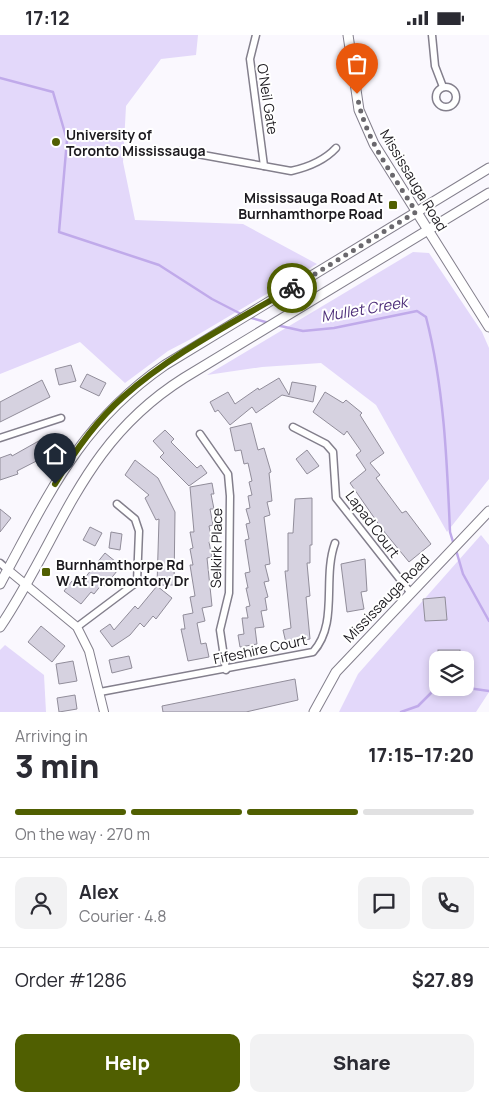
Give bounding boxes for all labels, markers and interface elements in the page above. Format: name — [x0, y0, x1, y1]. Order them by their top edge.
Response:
text: 17:12 — [25, 5, 70, 31]
pin — [336, 43, 378, 94]
icon: bag — [343, 50, 371, 78]
street label: O'Neil Gate — [253, 62, 283, 136]
place label: University of Toronto Mississauga — [66, 125, 206, 160]
street label: Mississauga Road — [376, 125, 452, 235]
marker: University of Toronto Mississauga — [50, 136, 62, 148]
place label: Mississauga Road At Burnhamthorpe Road — [238, 188, 383, 223]
marker: Mississauga Road At Burnhamthorpe Road — [387, 199, 399, 211]
courier — [267, 263, 317, 313]
icon: bike — [278, 274, 306, 302]
water label: Mullet Creek — [319, 291, 411, 327]
pin — [34, 433, 76, 484]
icon: home — [41, 440, 69, 468]
street label: Lapad Court — [342, 487, 405, 562]
street label: Selkirk Place — [206, 508, 226, 588]
street label: Mississauga Road — [339, 550, 433, 646]
place label: Burnhamthorpe Rd W At Promontory Dr — [56, 555, 189, 590]
marker: Burnhamthorpe Rd W At Promontory Dr — [40, 566, 52, 578]
street label: Fifeshire Court — [211, 630, 309, 668]
map controls — [429, 651, 474, 696]
button: layers — [429, 651, 474, 696]
text: Arriving in — [15, 725, 88, 747]
text: 17:15–17:20 — [368, 742, 474, 768]
text: 3 min — [15, 744, 99, 788]
text: On the way · 270 m — [15, 823, 150, 845]
button: person — [15, 877, 67, 929]
button: chat — [358, 877, 410, 929]
button: phone — [422, 877, 474, 929]
text: Alex — [79, 879, 119, 905]
text: Courier · 4.8 — [79, 905, 167, 927]
text: Order #1286 — [15, 967, 127, 993]
text: $27.89 — [412, 967, 474, 993]
button: Help — [15, 1034, 240, 1092]
button: Share — [250, 1034, 474, 1092]

